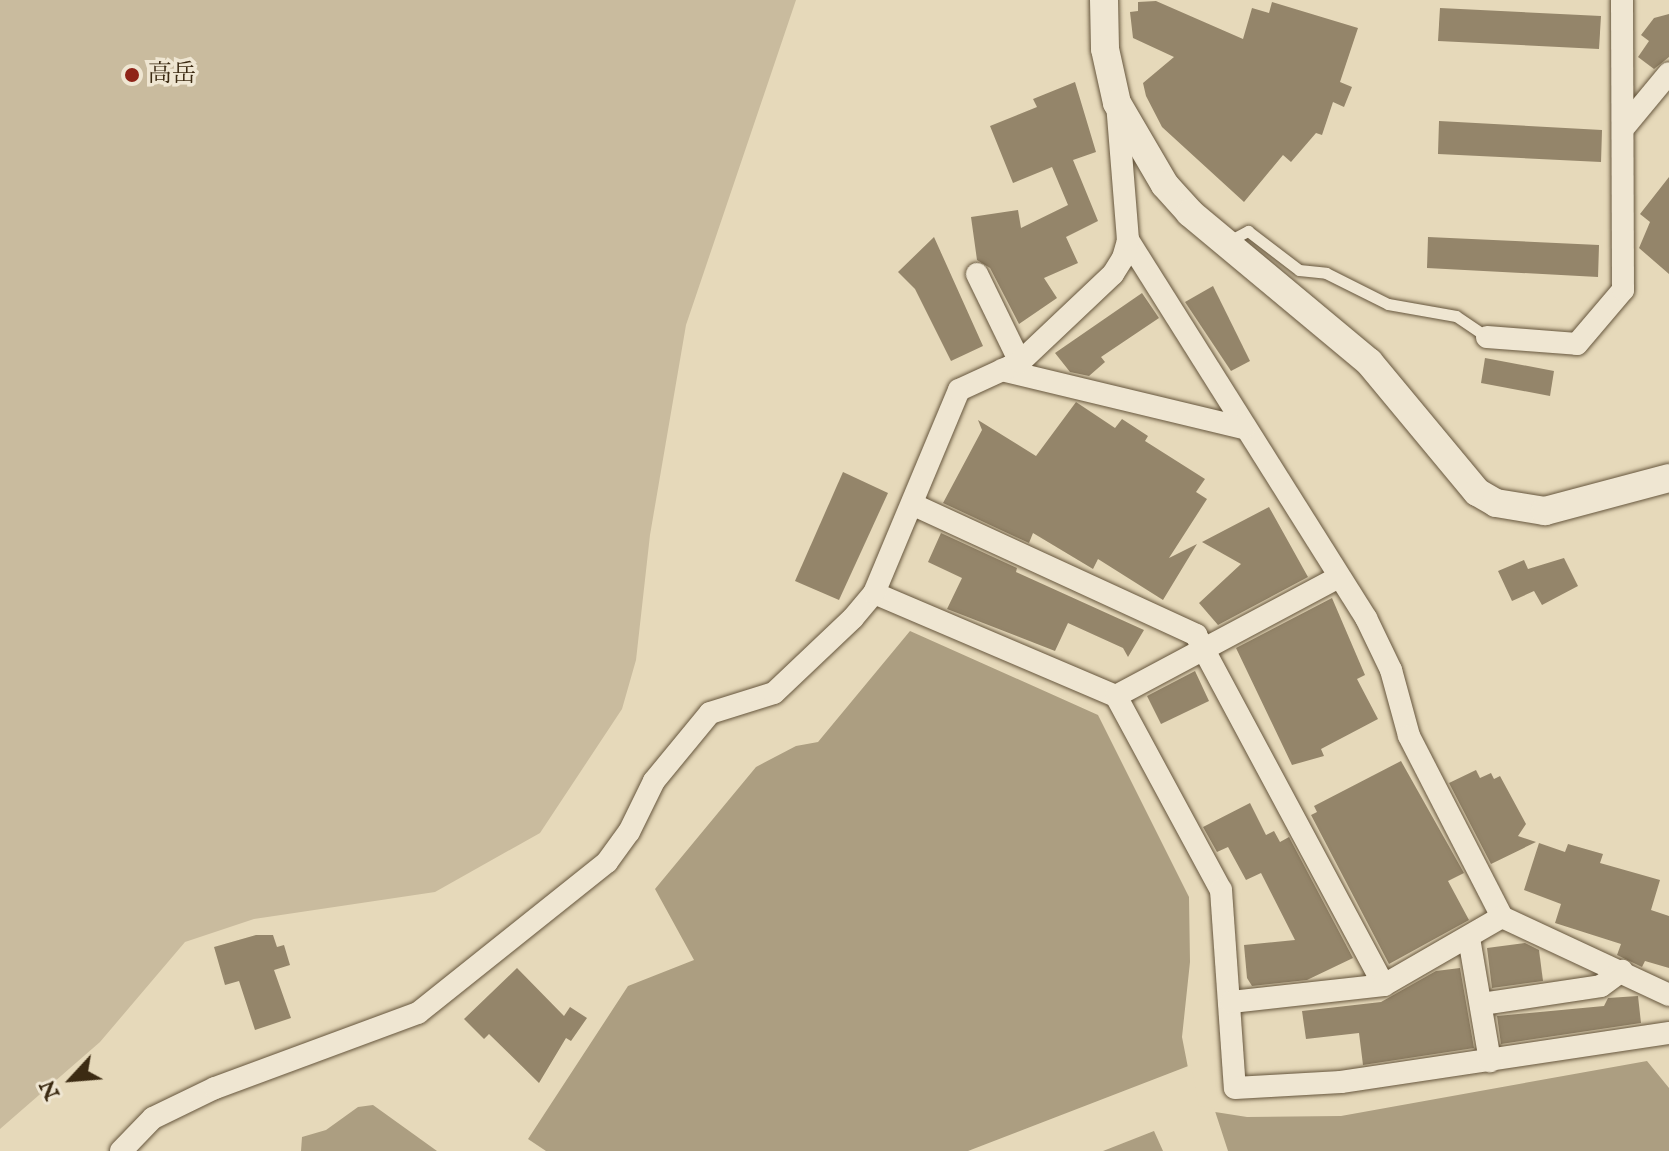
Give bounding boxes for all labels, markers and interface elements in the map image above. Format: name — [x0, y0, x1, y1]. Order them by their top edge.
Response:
place label: 高岳 — [148, 61, 196, 89]
marker: 高岳 — [123, 66, 141, 84]
north arrow — [32, 1039, 112, 1119]
text: N — [34, 1075, 67, 1104]

